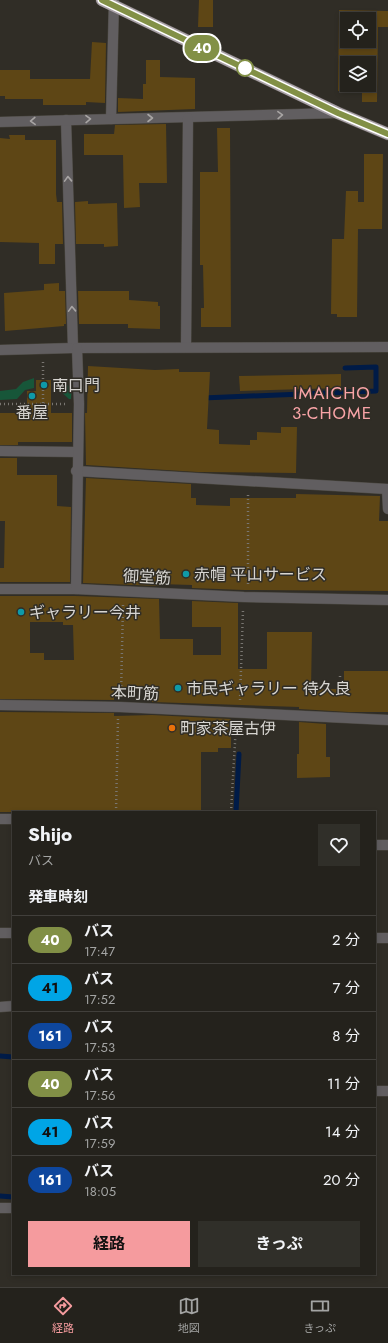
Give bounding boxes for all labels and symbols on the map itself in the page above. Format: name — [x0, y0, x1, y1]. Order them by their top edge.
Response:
line badge: 40 — [184, 35, 220, 61]
unlabelled marker — [236, 59, 254, 77]
one-way arrow — [277, 111, 283, 119]
one-way arrow — [147, 114, 153, 122]
one-way arrow — [85, 115, 91, 123]
one-way arrow — [30, 117, 36, 125]
one-way arrow — [63, 176, 72, 182]
one-way arrow — [68, 306, 76, 312]
place label: 南口門 — [52, 374, 100, 397]
marker: 南口門 — [39, 380, 49, 390]
district label: IMAICHO 3-CHOME — [292, 381, 372, 425]
marker: 番屋 — [27, 391, 37, 401]
place label: 番屋 — [16, 401, 48, 424]
place label: 赤帽 平山サービス — [194, 563, 327, 586]
street label: 御堂筋 — [122, 564, 172, 590]
marker: 赤帽 平山サービス — [181, 569, 191, 579]
place label: ギャラリー今井 — [29, 601, 141, 624]
marker: ギャラリー今井 — [16, 607, 26, 617]
place label: 市民ギャラリー 待久良 — [186, 677, 351, 700]
street label: 本町筋 — [111, 681, 159, 705]
marker: 市民ギャラリー 待久良 — [173, 683, 183, 693]
place label: 町家茶屋古伊 — [180, 717, 276, 740]
marker: 町家茶屋古伊 — [167, 723, 177, 733]

